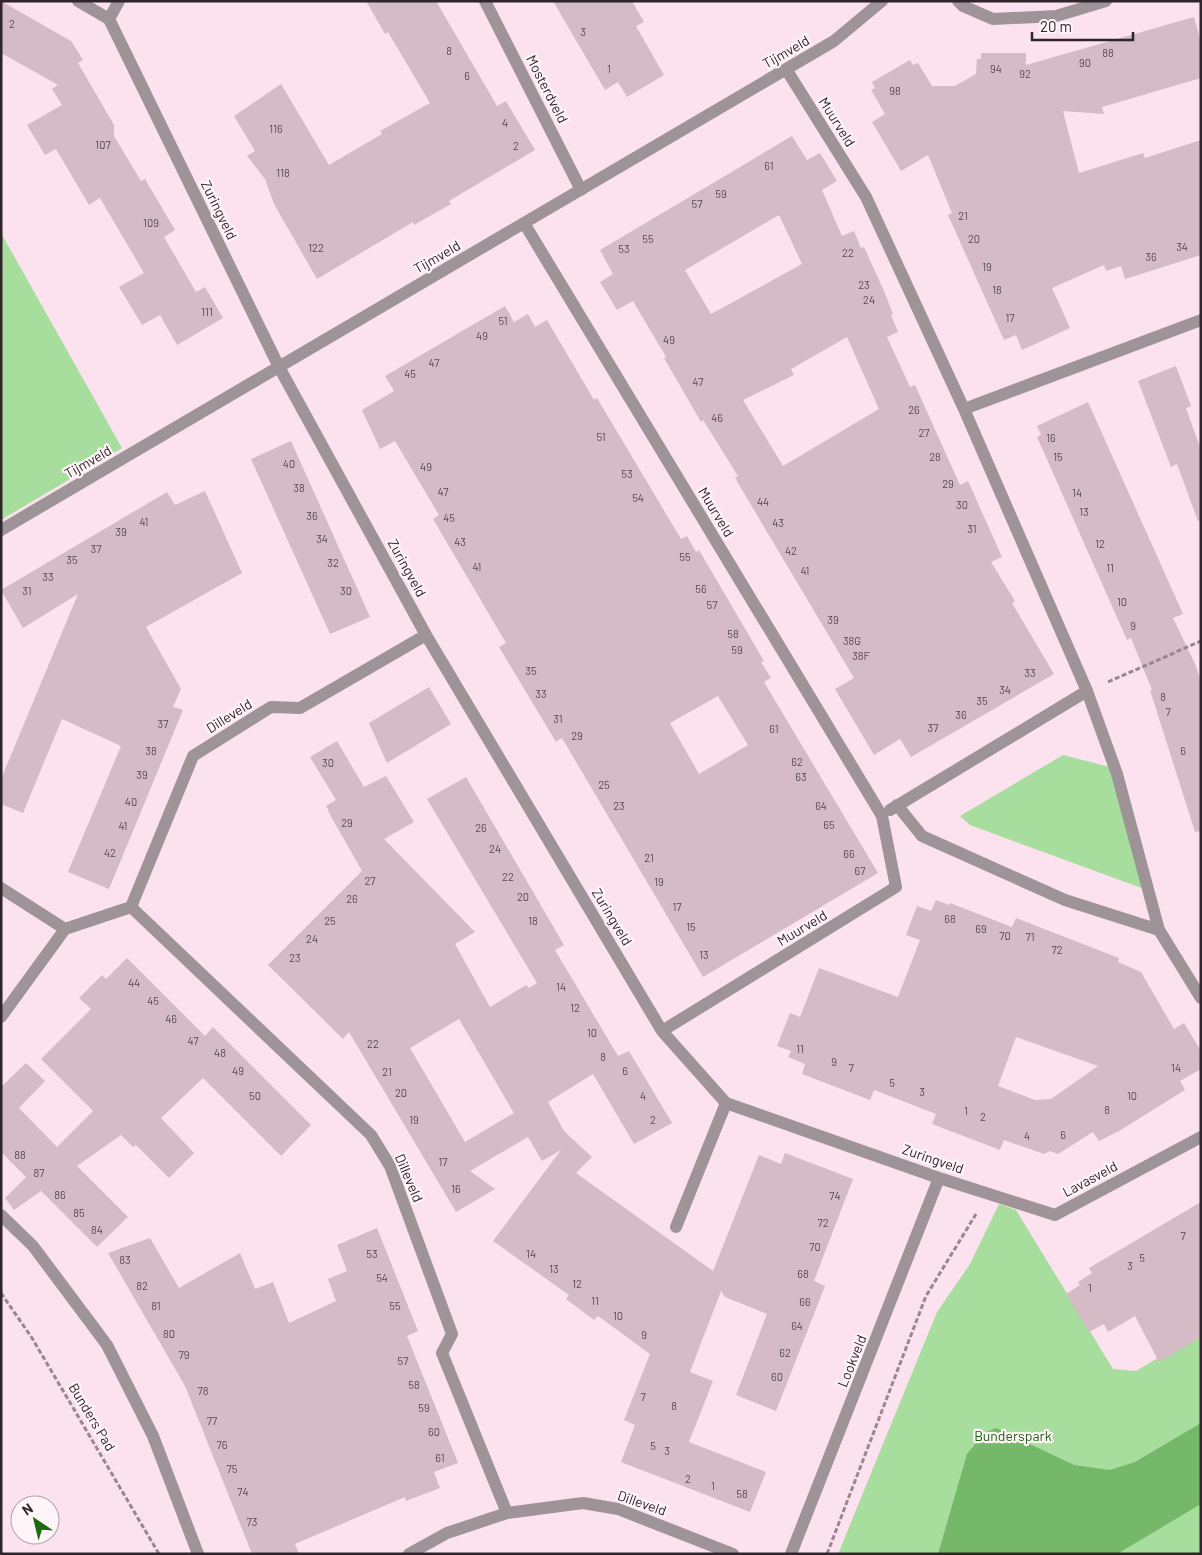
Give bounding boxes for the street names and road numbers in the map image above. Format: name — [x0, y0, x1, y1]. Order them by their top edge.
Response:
street label: Tijmveld — [759, 31, 812, 72]
street label: Mosterdveld — [523, 52, 572, 126]
street label: Muurveld — [816, 94, 859, 150]
street label: Zuringveld — [198, 177, 241, 242]
street label: Tijmveld — [410, 236, 463, 277]
street label: Tijmveld — [61, 441, 114, 482]
street label: Muurveld — [695, 484, 738, 540]
street label: Zuringveld — [385, 536, 430, 600]
street label: Dilleveld — [203, 695, 255, 736]
street label: Zuringveld — [589, 885, 636, 948]
street label: Muurveld — [774, 906, 830, 949]
street label: Zuringveld — [900, 1140, 966, 1177]
street label: Dilleveld — [392, 1151, 427, 1204]
street label: Lavasveld — [1059, 1157, 1120, 1200]
street label: Lookveld — [833, 1332, 870, 1389]
street label: Bunders Pad — [65, 1380, 119, 1454]
street label: Dilleveld — [615, 1486, 669, 1519]

